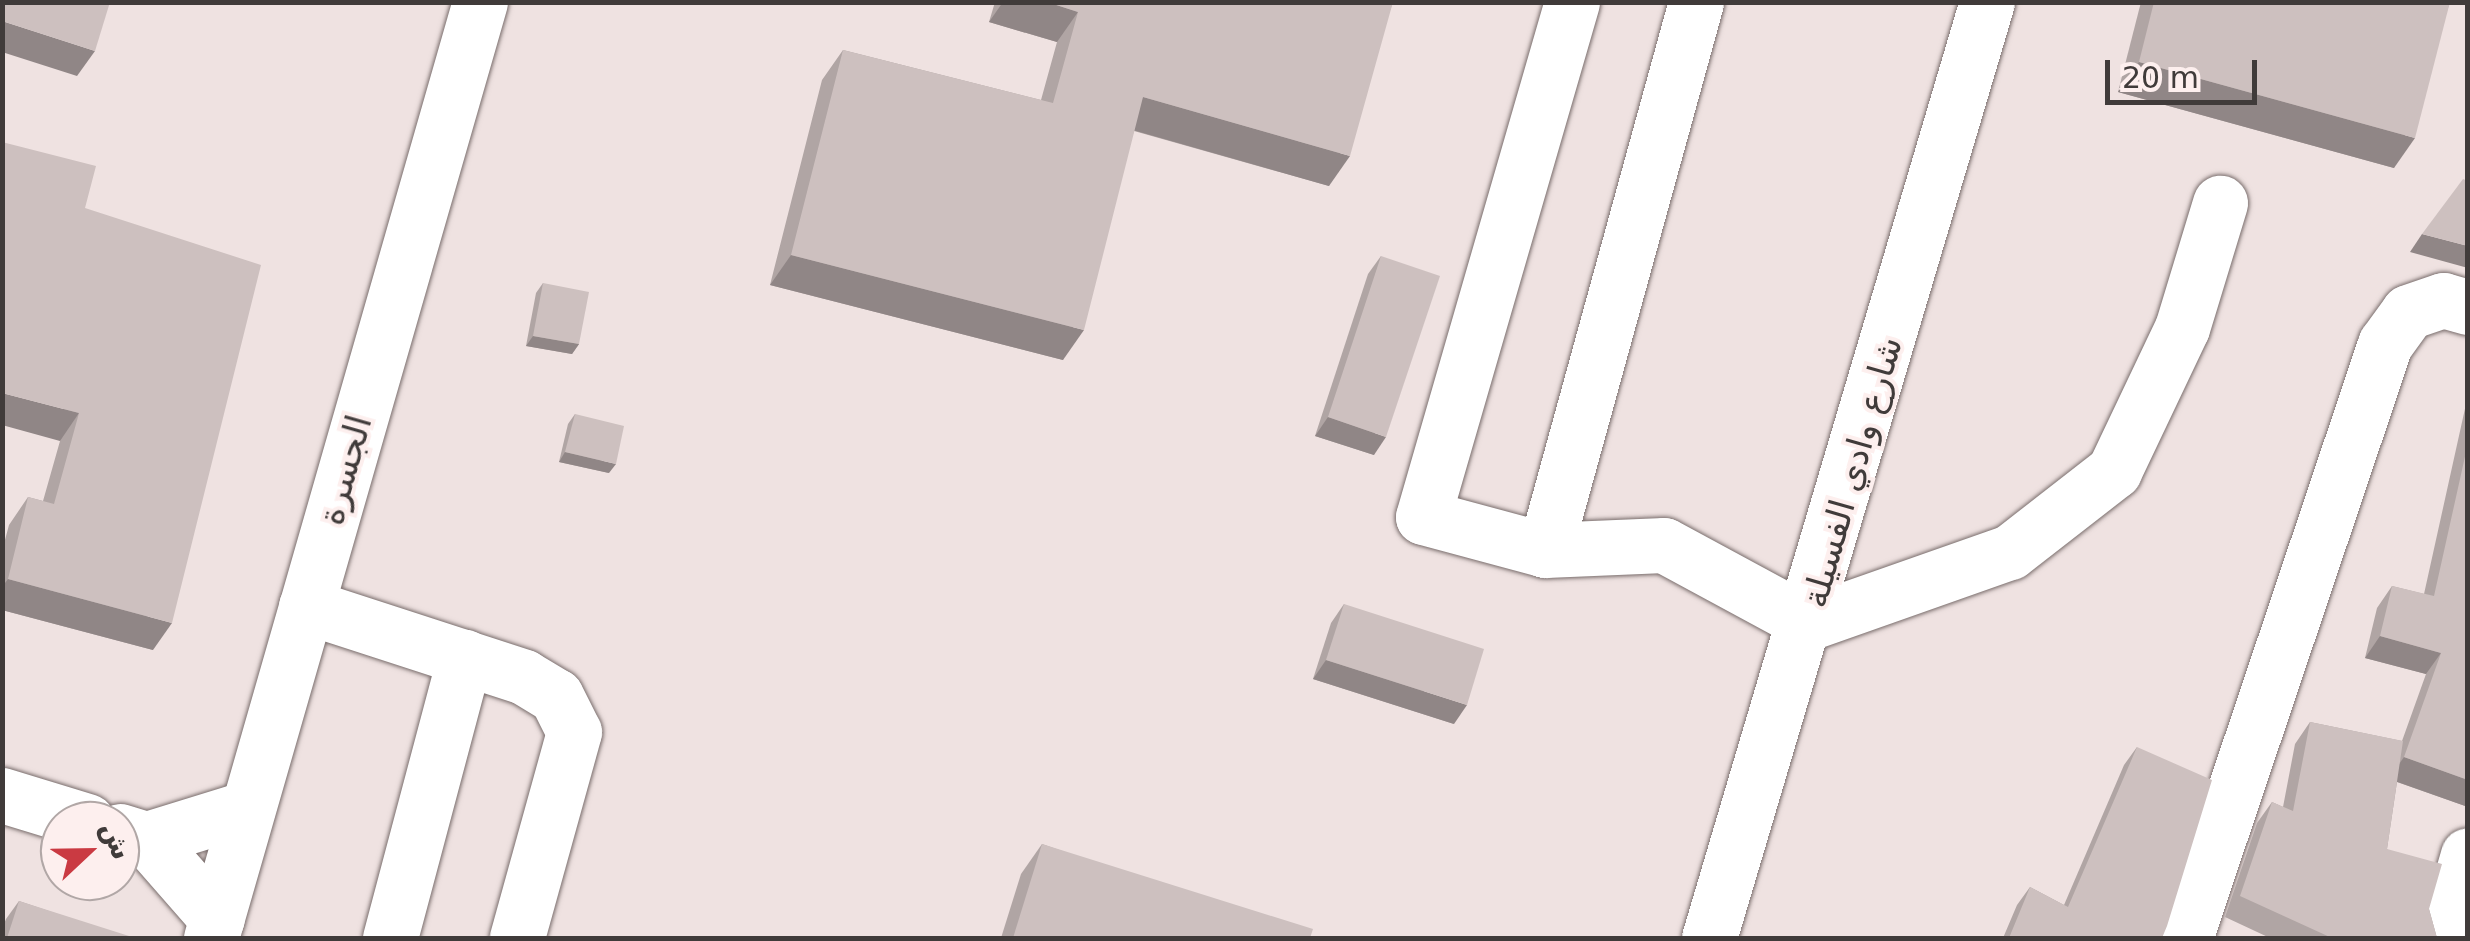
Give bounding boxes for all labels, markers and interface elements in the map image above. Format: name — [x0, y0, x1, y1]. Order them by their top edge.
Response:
scale bar — [2110, 40, 2262, 102]
text: 20 m — [2122, 60, 2199, 95]
street label: شارع وادي الفسيلة — [1793, 332, 1911, 612]
street label: الجسرة — [309, 410, 381, 530]
north arrow — [40, 801, 140, 901]
text: ش — [94, 816, 139, 864]

